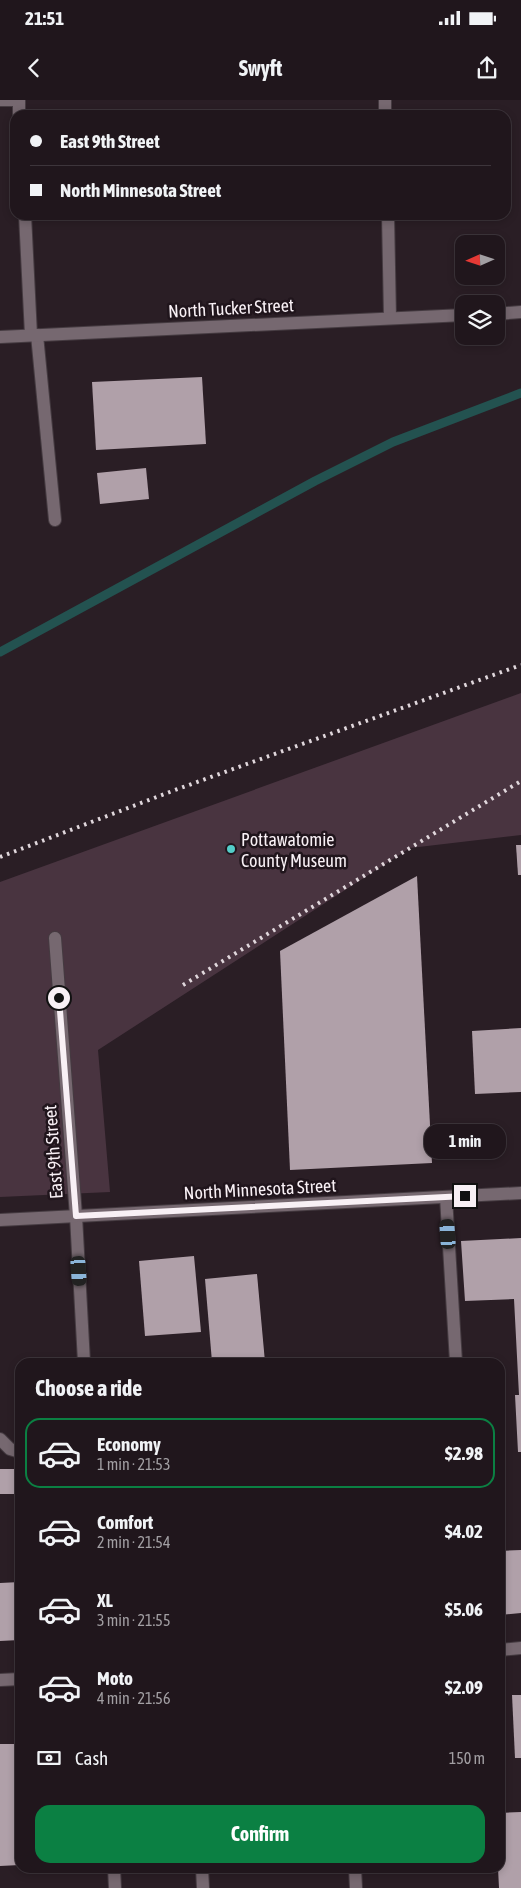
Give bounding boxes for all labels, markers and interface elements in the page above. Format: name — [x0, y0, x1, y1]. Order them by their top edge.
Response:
text: 21:51 — [25, 7, 64, 29]
icon: back — [20, 54, 48, 82]
icon: share — [473, 54, 501, 82]
text: Swyft — [239, 55, 282, 81]
text: East 9th Street — [60, 130, 160, 152]
text: North Minnesota Street — [60, 179, 221, 201]
north arrow — [455, 235, 505, 285]
map controls — [455, 235, 505, 345]
street label: North Tucker Street — [168, 294, 294, 322]
button: layers — [455, 295, 505, 345]
place label: Pottawatomie County Museum — [241, 829, 347, 871]
marker: Pottawatomie County Museum — [225, 843, 237, 855]
route start — [48, 987, 70, 1009]
street label: East 9th Street — [39, 1104, 67, 1200]
callout: 1 min — [424, 1124, 506, 1158]
text: 1 min — [449, 1132, 481, 1150]
street label: North Minnesota Street — [183, 1175, 337, 1203]
route end — [454, 1185, 476, 1207]
car — [439, 1219, 456, 1249]
car — [70, 1256, 87, 1286]
text: Choose a ride — [35, 1375, 142, 1401]
icon: car — [37, 1431, 82, 1476]
text: Economy — [97, 1433, 161, 1455]
text: $2.98 — [445, 1442, 483, 1464]
text: 1 min · 21:53 — [97, 1455, 170, 1473]
icon: car — [37, 1509, 82, 1554]
text: Comfort — [97, 1511, 153, 1533]
text: $4.02 — [445, 1520, 483, 1542]
text: 2 min · 21:54 — [97, 1533, 170, 1551]
icon: car — [37, 1587, 82, 1632]
text: XL — [97, 1589, 113, 1611]
text: $5.06 — [445, 1598, 483, 1620]
text: 3 min · 21:55 — [97, 1611, 170, 1629]
icon: car — [37, 1665, 82, 1710]
text: Moto — [97, 1667, 133, 1689]
text: $2.09 — [445, 1676, 483, 1698]
text: 4 min · 21:56 — [97, 1689, 170, 1707]
icon: cash — [35, 1744, 63, 1772]
text: Cash — [75, 1747, 108, 1769]
text: 150 m — [449, 1749, 485, 1767]
button: Confirm — [35, 1805, 485, 1863]

